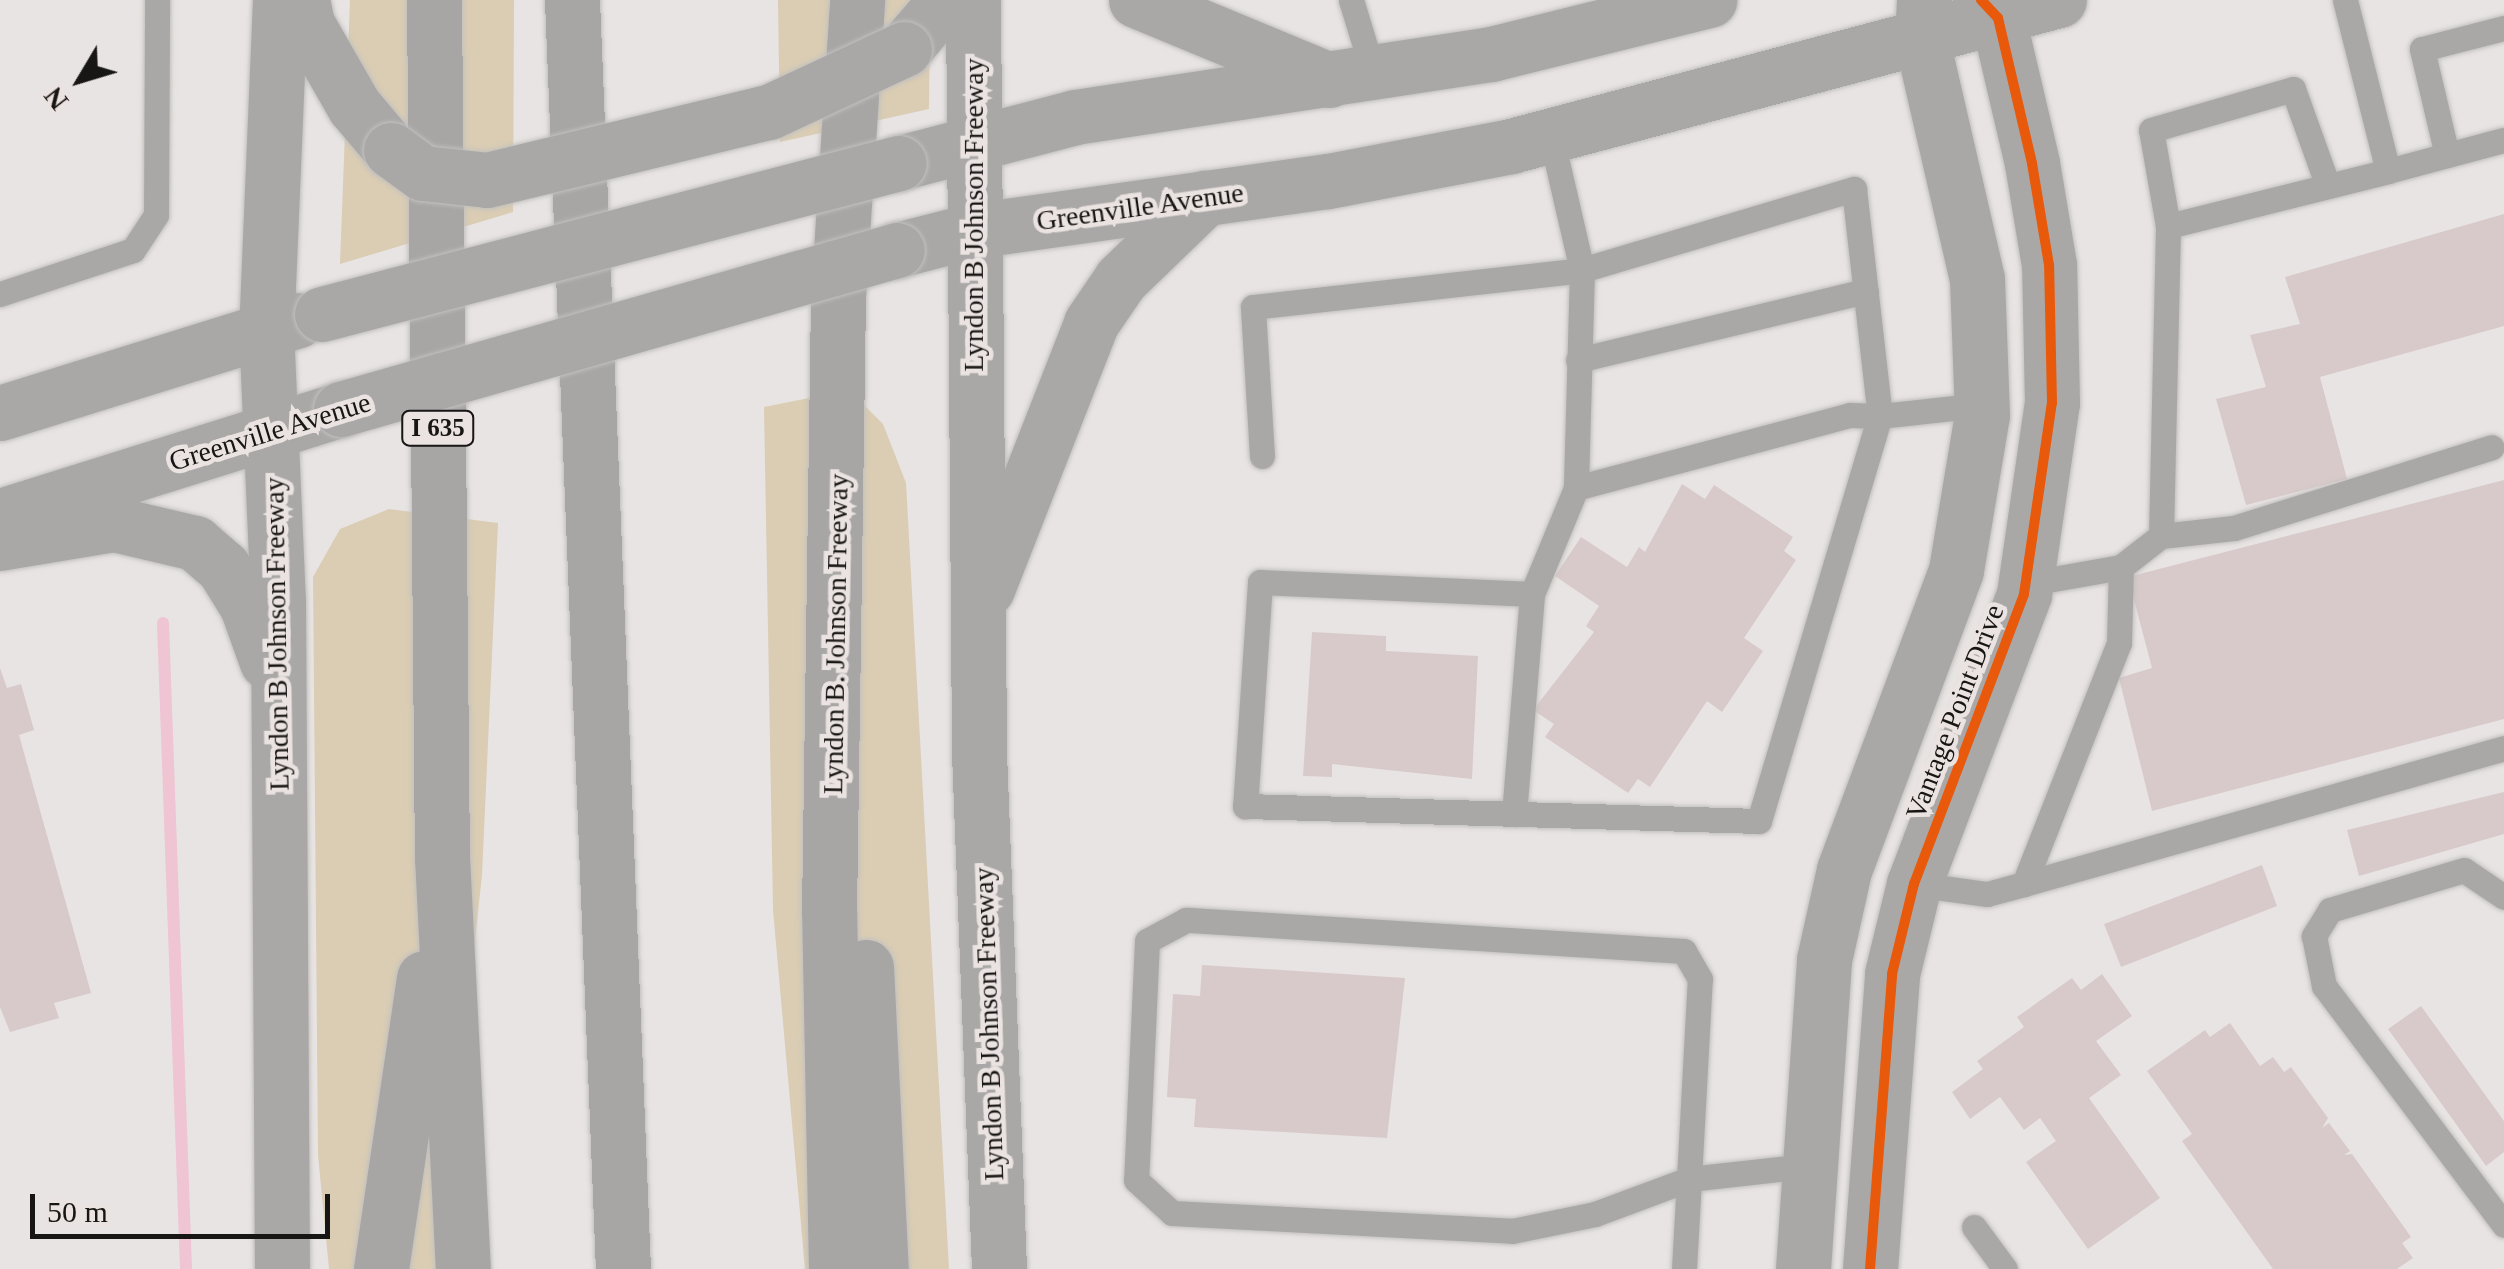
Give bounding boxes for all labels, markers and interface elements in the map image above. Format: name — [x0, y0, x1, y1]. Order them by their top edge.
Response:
north arrow — [30, 30, 130, 130]
street label: Lyndon B Johnson Freeway — [957, 58, 991, 372]
text: N — [38, 81, 74, 116]
street label: Greenville Avenue — [1034, 176, 1246, 238]
street label: Greenville Avenue — [165, 385, 375, 479]
road number: I 635 — [400, 408, 476, 448]
street label: Lyndon B. Johnson Freeway — [816, 474, 856, 794]
street label: Lyndon B Johnson Freeway — [257, 477, 297, 791]
street label: Vantage Point Drive — [1899, 600, 2011, 824]
street label: Lyndon B Johnson Freeway — [967, 867, 1011, 1181]
scale bar — [35, 1174, 335, 1236]
text: 50 m — [47, 1195, 108, 1228]

